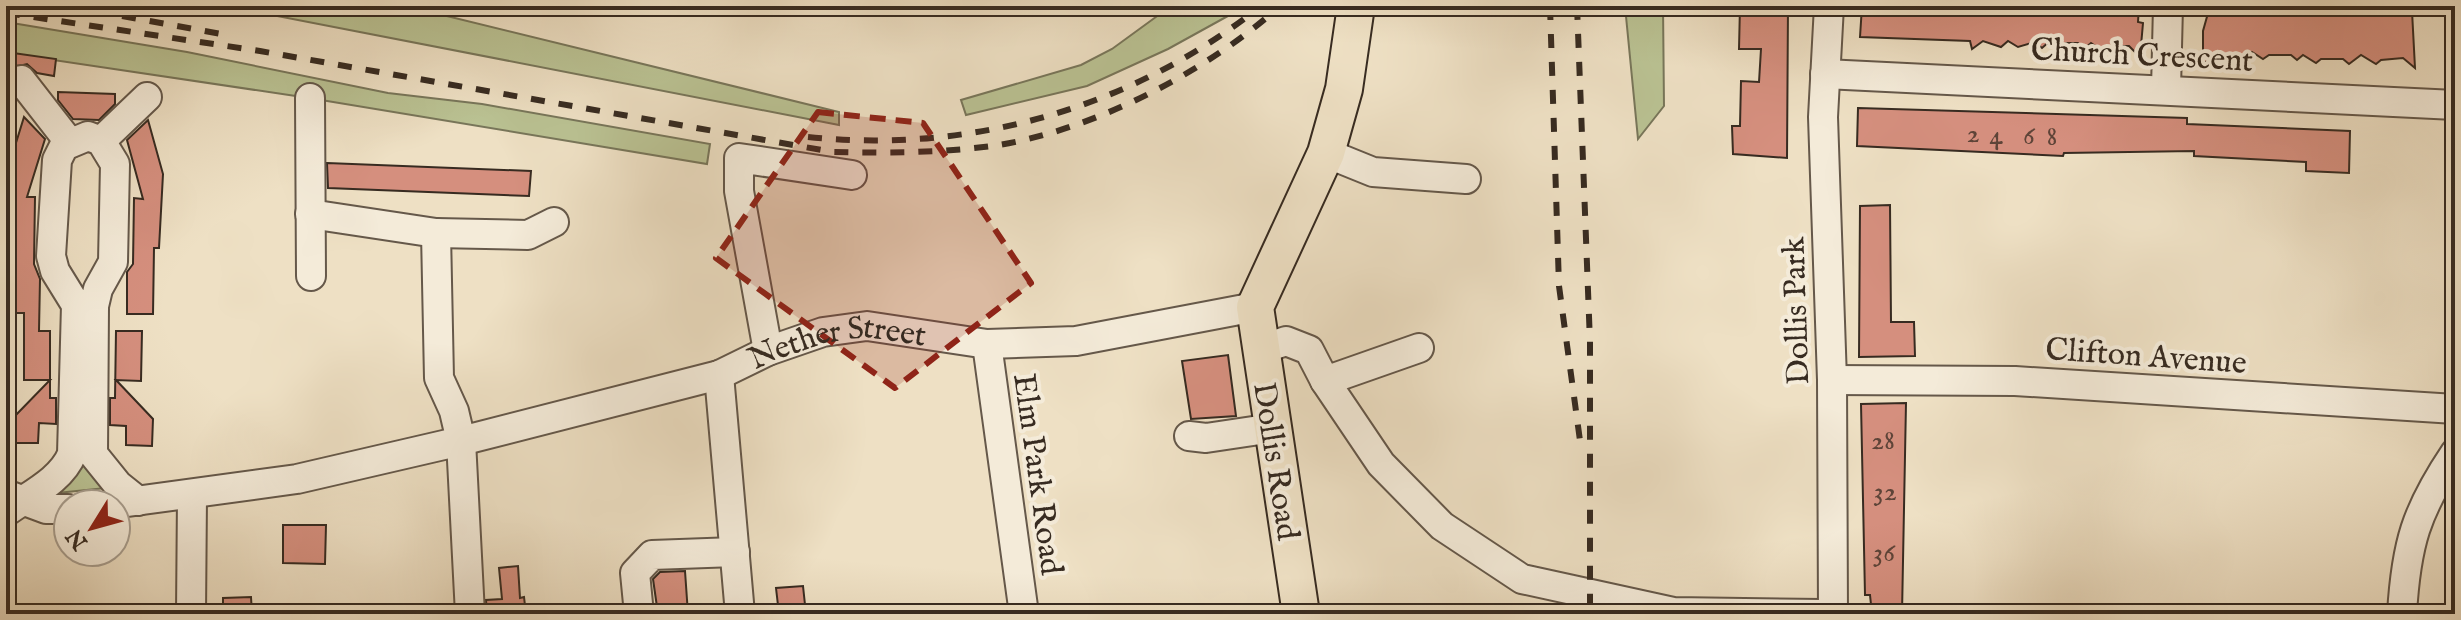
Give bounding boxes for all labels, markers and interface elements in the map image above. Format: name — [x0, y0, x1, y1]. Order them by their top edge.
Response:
street label: Church Crescent — [2030, 30, 2254, 83]
house number: 2 — [1966, 117, 1980, 152]
house number: 4 — [1989, 119, 2003, 154]
house number: 6 — [2023, 119, 2036, 154]
house number: 8 — [2047, 120, 2057, 155]
street label: Dollis Park — [1774, 235, 1821, 386]
street label: Nether Street — [742, 308, 929, 380]
street label: Clifton Avenue — [2044, 330, 2248, 385]
street label: Elm Park Road — [1002, 371, 1071, 579]
street label: Dollis Road — [1242, 379, 1307, 544]
house number: 28 — [1871, 424, 1895, 459]
house number: 32 — [1873, 475, 1897, 510]
north arrow — [52, 488, 132, 568]
text: N — [61, 523, 95, 556]
house number: 36 — [1873, 536, 1896, 571]

